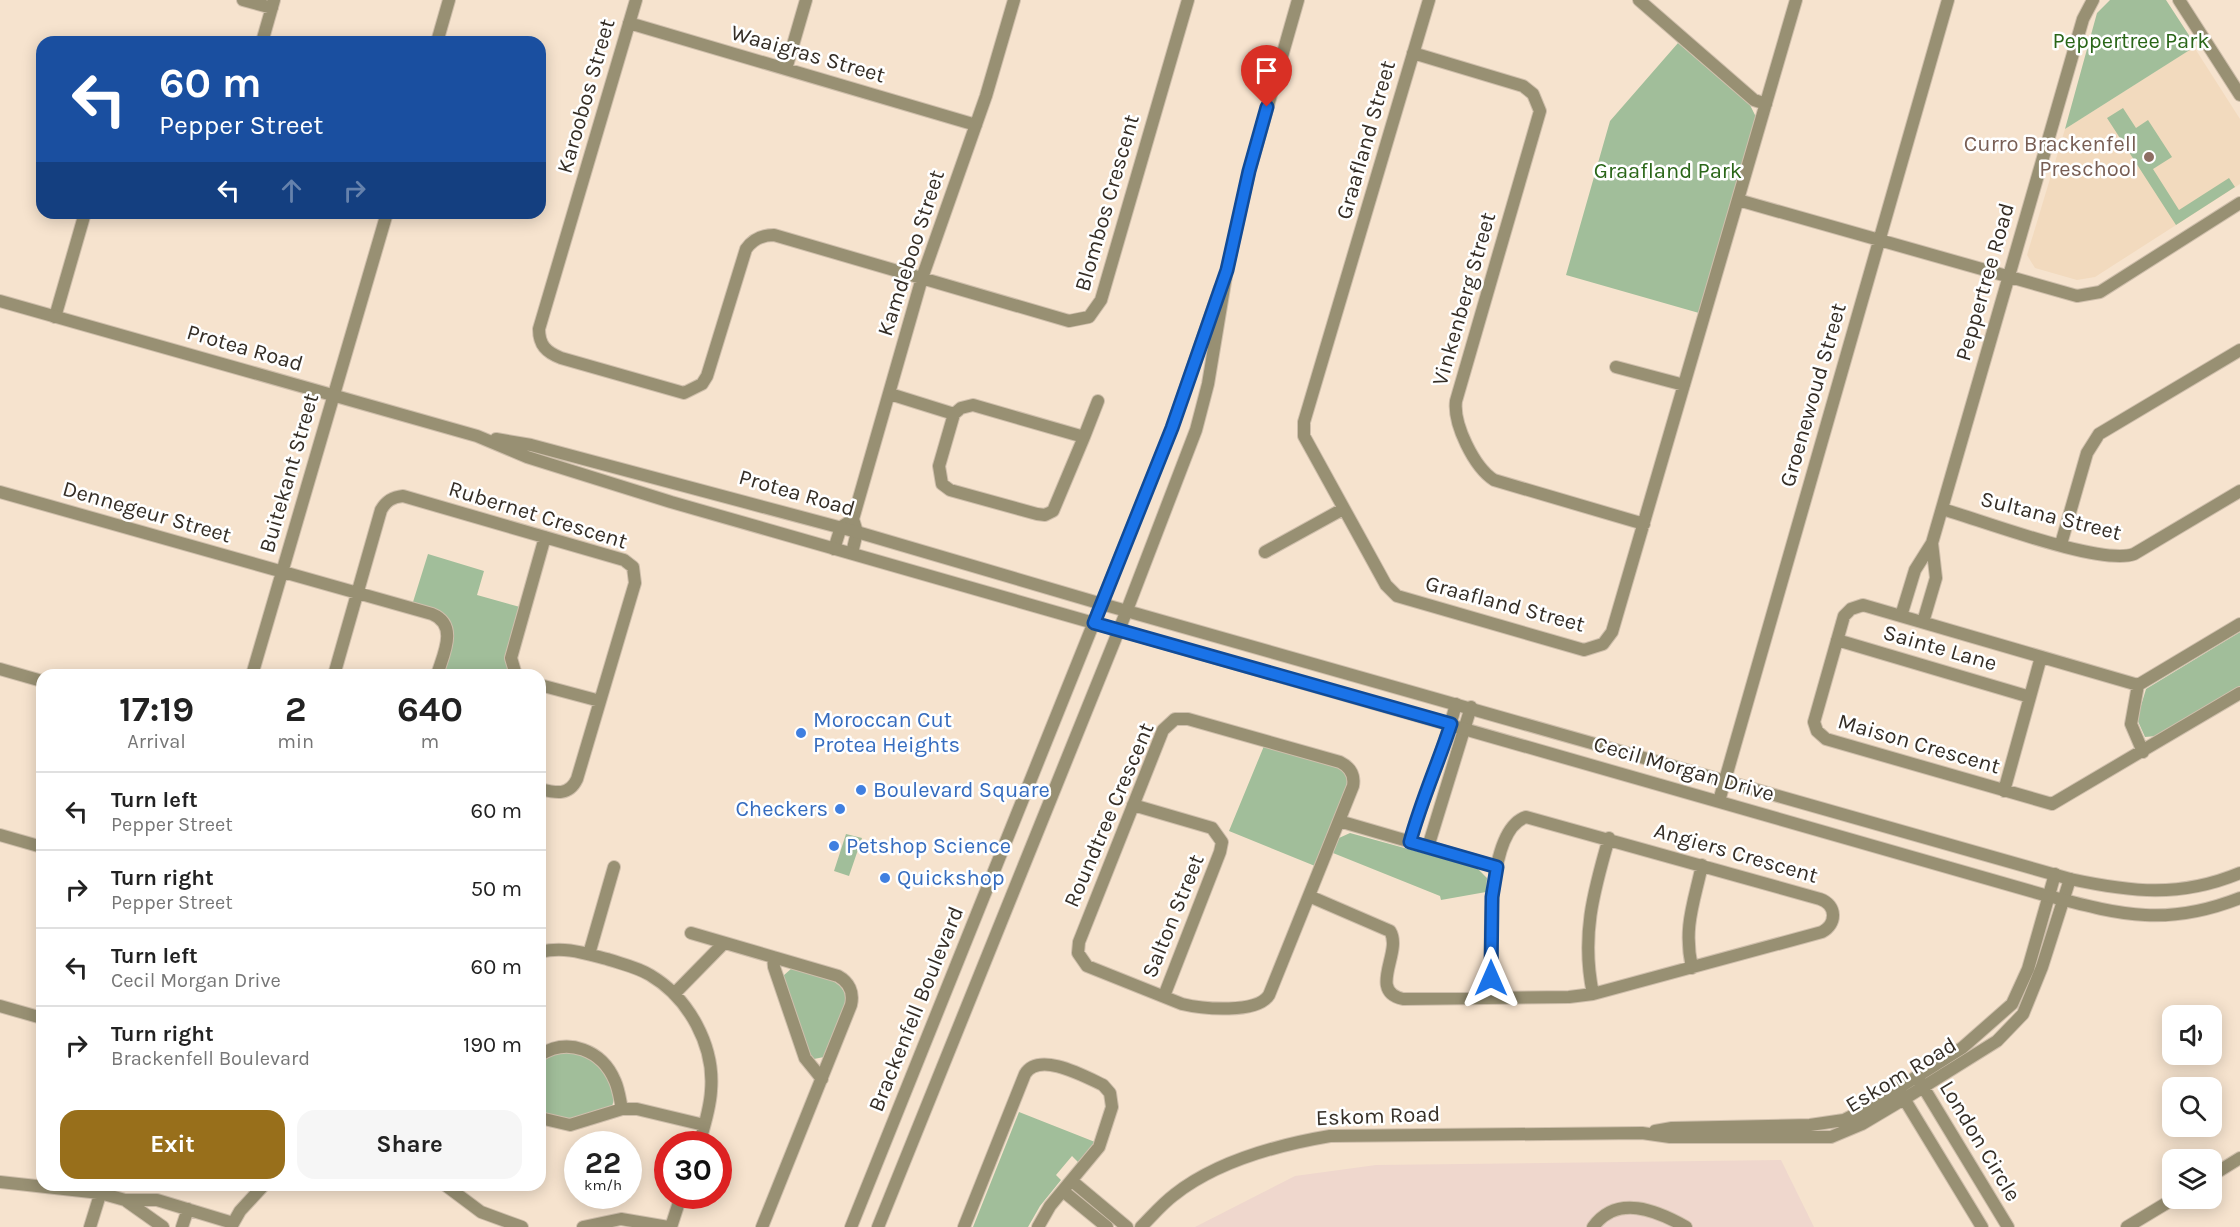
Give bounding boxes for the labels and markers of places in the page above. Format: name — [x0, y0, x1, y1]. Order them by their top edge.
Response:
pin — [1241, 45, 1292, 107]
place label: Curro Brackenfell Preschool — [1964, 131, 2137, 182]
marker: Curro Brackenfell Preschool — [2142, 150, 2156, 164]
place label: Moroccan Cut Protea Heights — [813, 707, 960, 758]
marker: Moroccan Cut Protea Heights — [794, 726, 808, 740]
place label: Boulevard Square — [873, 777, 1050, 803]
marker: Boulevard Square — [854, 783, 868, 797]
place label: Checkers — [735, 796, 828, 822]
marker: Checkers — [833, 802, 847, 816]
place label: Petshop Science — [846, 833, 1011, 859]
marker: Petshop Science — [827, 839, 841, 853]
place label: Quickshop — [897, 865, 1005, 891]
marker: Quickshop — [878, 871, 892, 885]

